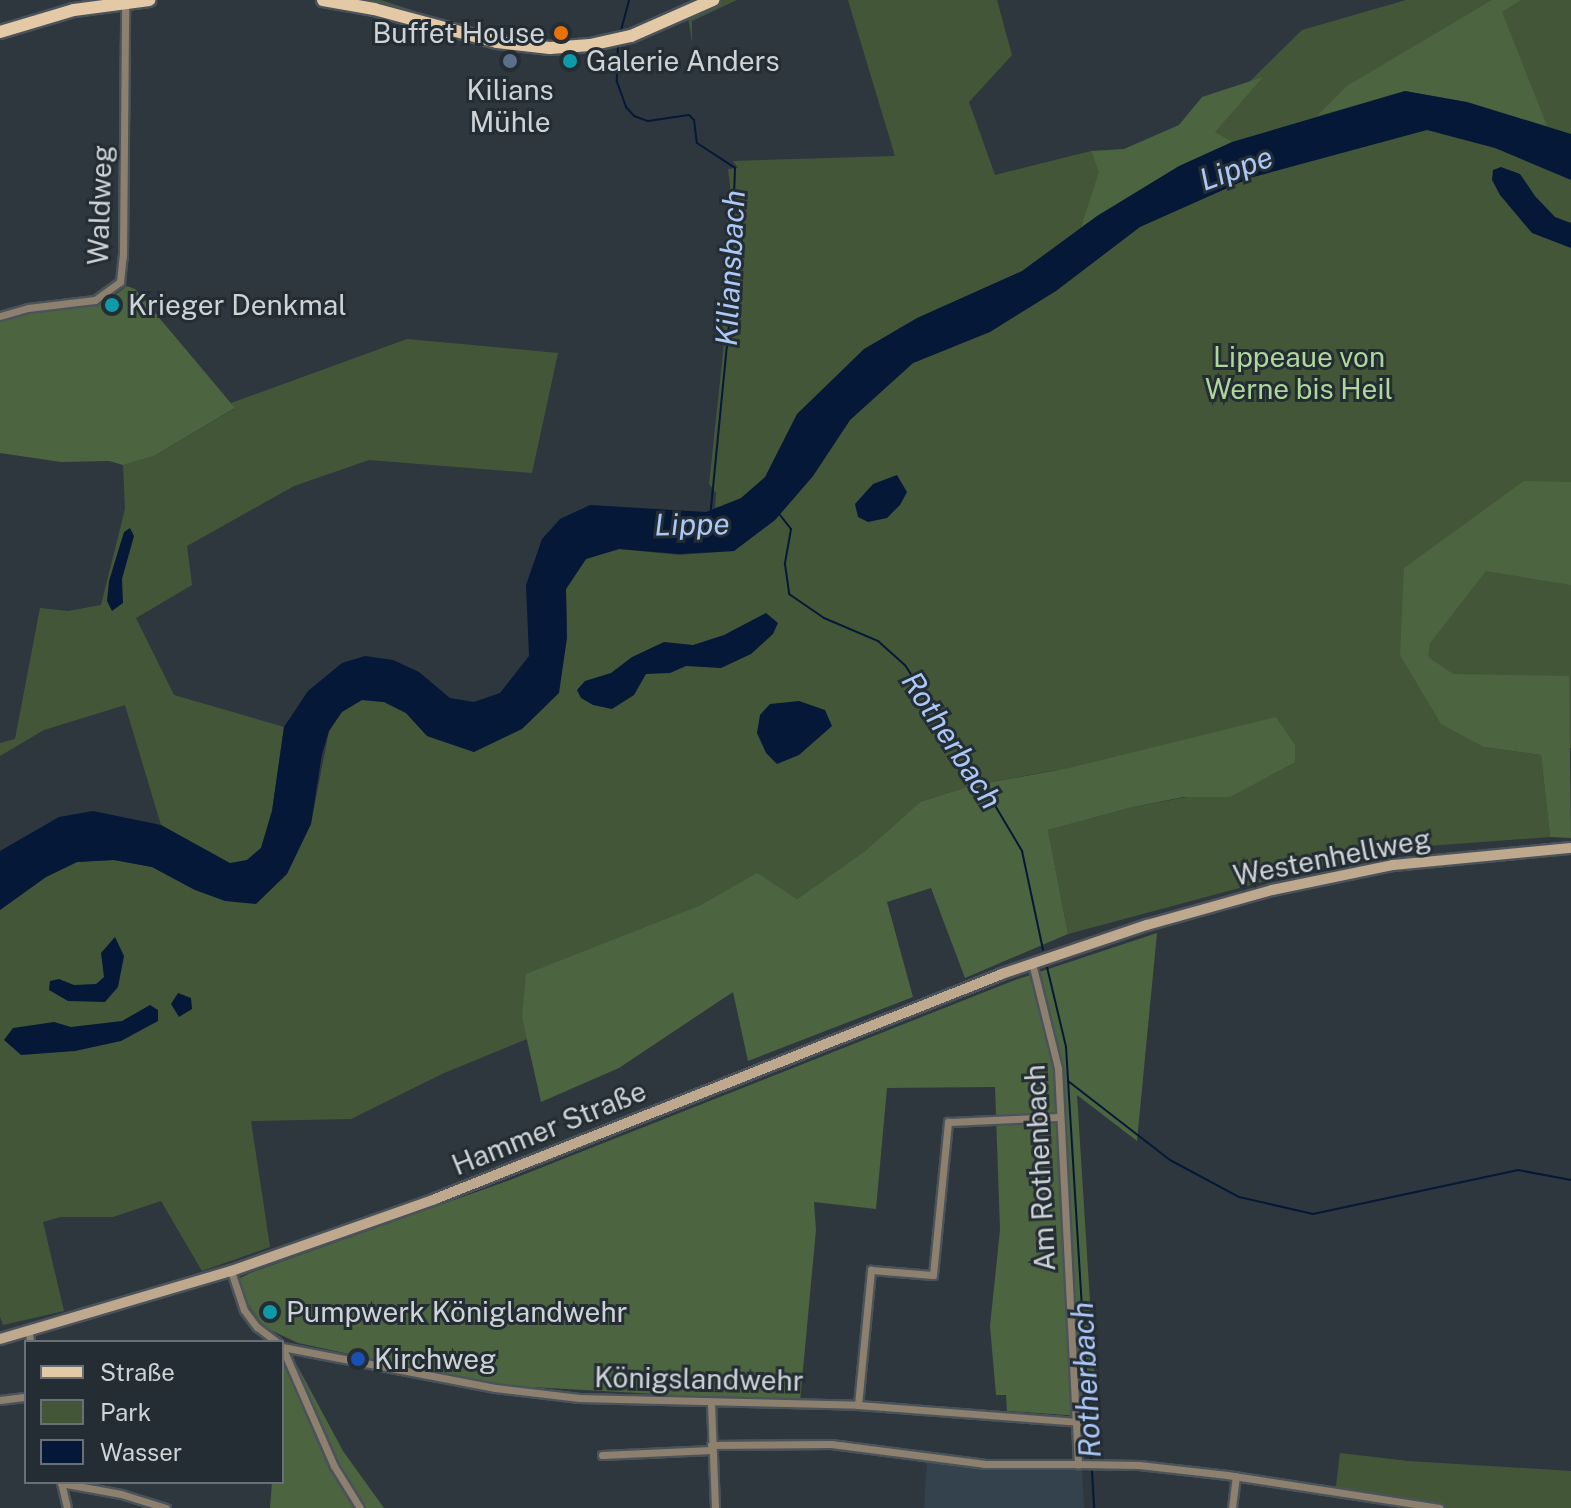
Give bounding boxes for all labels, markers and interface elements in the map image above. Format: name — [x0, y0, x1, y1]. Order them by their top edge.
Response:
place label: Buffet House — [372, 16, 545, 50]
marker: Buffet House — [552, 24, 570, 42]
place label: Galerie Anders — [586, 44, 780, 78]
marker: Kilians Mühle — [501, 52, 519, 70]
marker: Galerie Anders — [561, 52, 579, 70]
place label: Kilians Mühle — [466, 73, 554, 139]
water label: Lippe — [1195, 138, 1277, 198]
street label: Waldweg — [81, 144, 119, 266]
water label: Kiliansbach — [708, 189, 752, 347]
place label: Krieger Denkmal — [128, 288, 347, 322]
marker: Krieger Denkmal — [103, 296, 121, 314]
park label: Lippeaue von Werne bis Heil — [1205, 340, 1393, 406]
water label: Lippe — [654, 505, 730, 543]
water label: Rotherbach — [894, 665, 1010, 815]
street label: Westenhellweg — [1230, 821, 1434, 893]
street label: Am Rothenbach — [1018, 1064, 1062, 1272]
street label: Hammer Straße — [447, 1074, 651, 1182]
place label: Pumpwerk Königlandwehr — [286, 1295, 628, 1329]
water label: Rotherbach — [1064, 1301, 1108, 1459]
marker: Pumpwerk Königlandwehr — [261, 1303, 279, 1321]
legend — [24, 1340, 284, 1484]
place label: Kirchweg — [374, 1342, 496, 1376]
marker: Kirchweg — [349, 1350, 367, 1368]
text: Straße — [100, 1358, 175, 1386]
street label: Königslandwehr — [594, 1360, 804, 1398]
text: Park — [100, 1398, 151, 1426]
text: Wasser — [100, 1438, 182, 1466]

